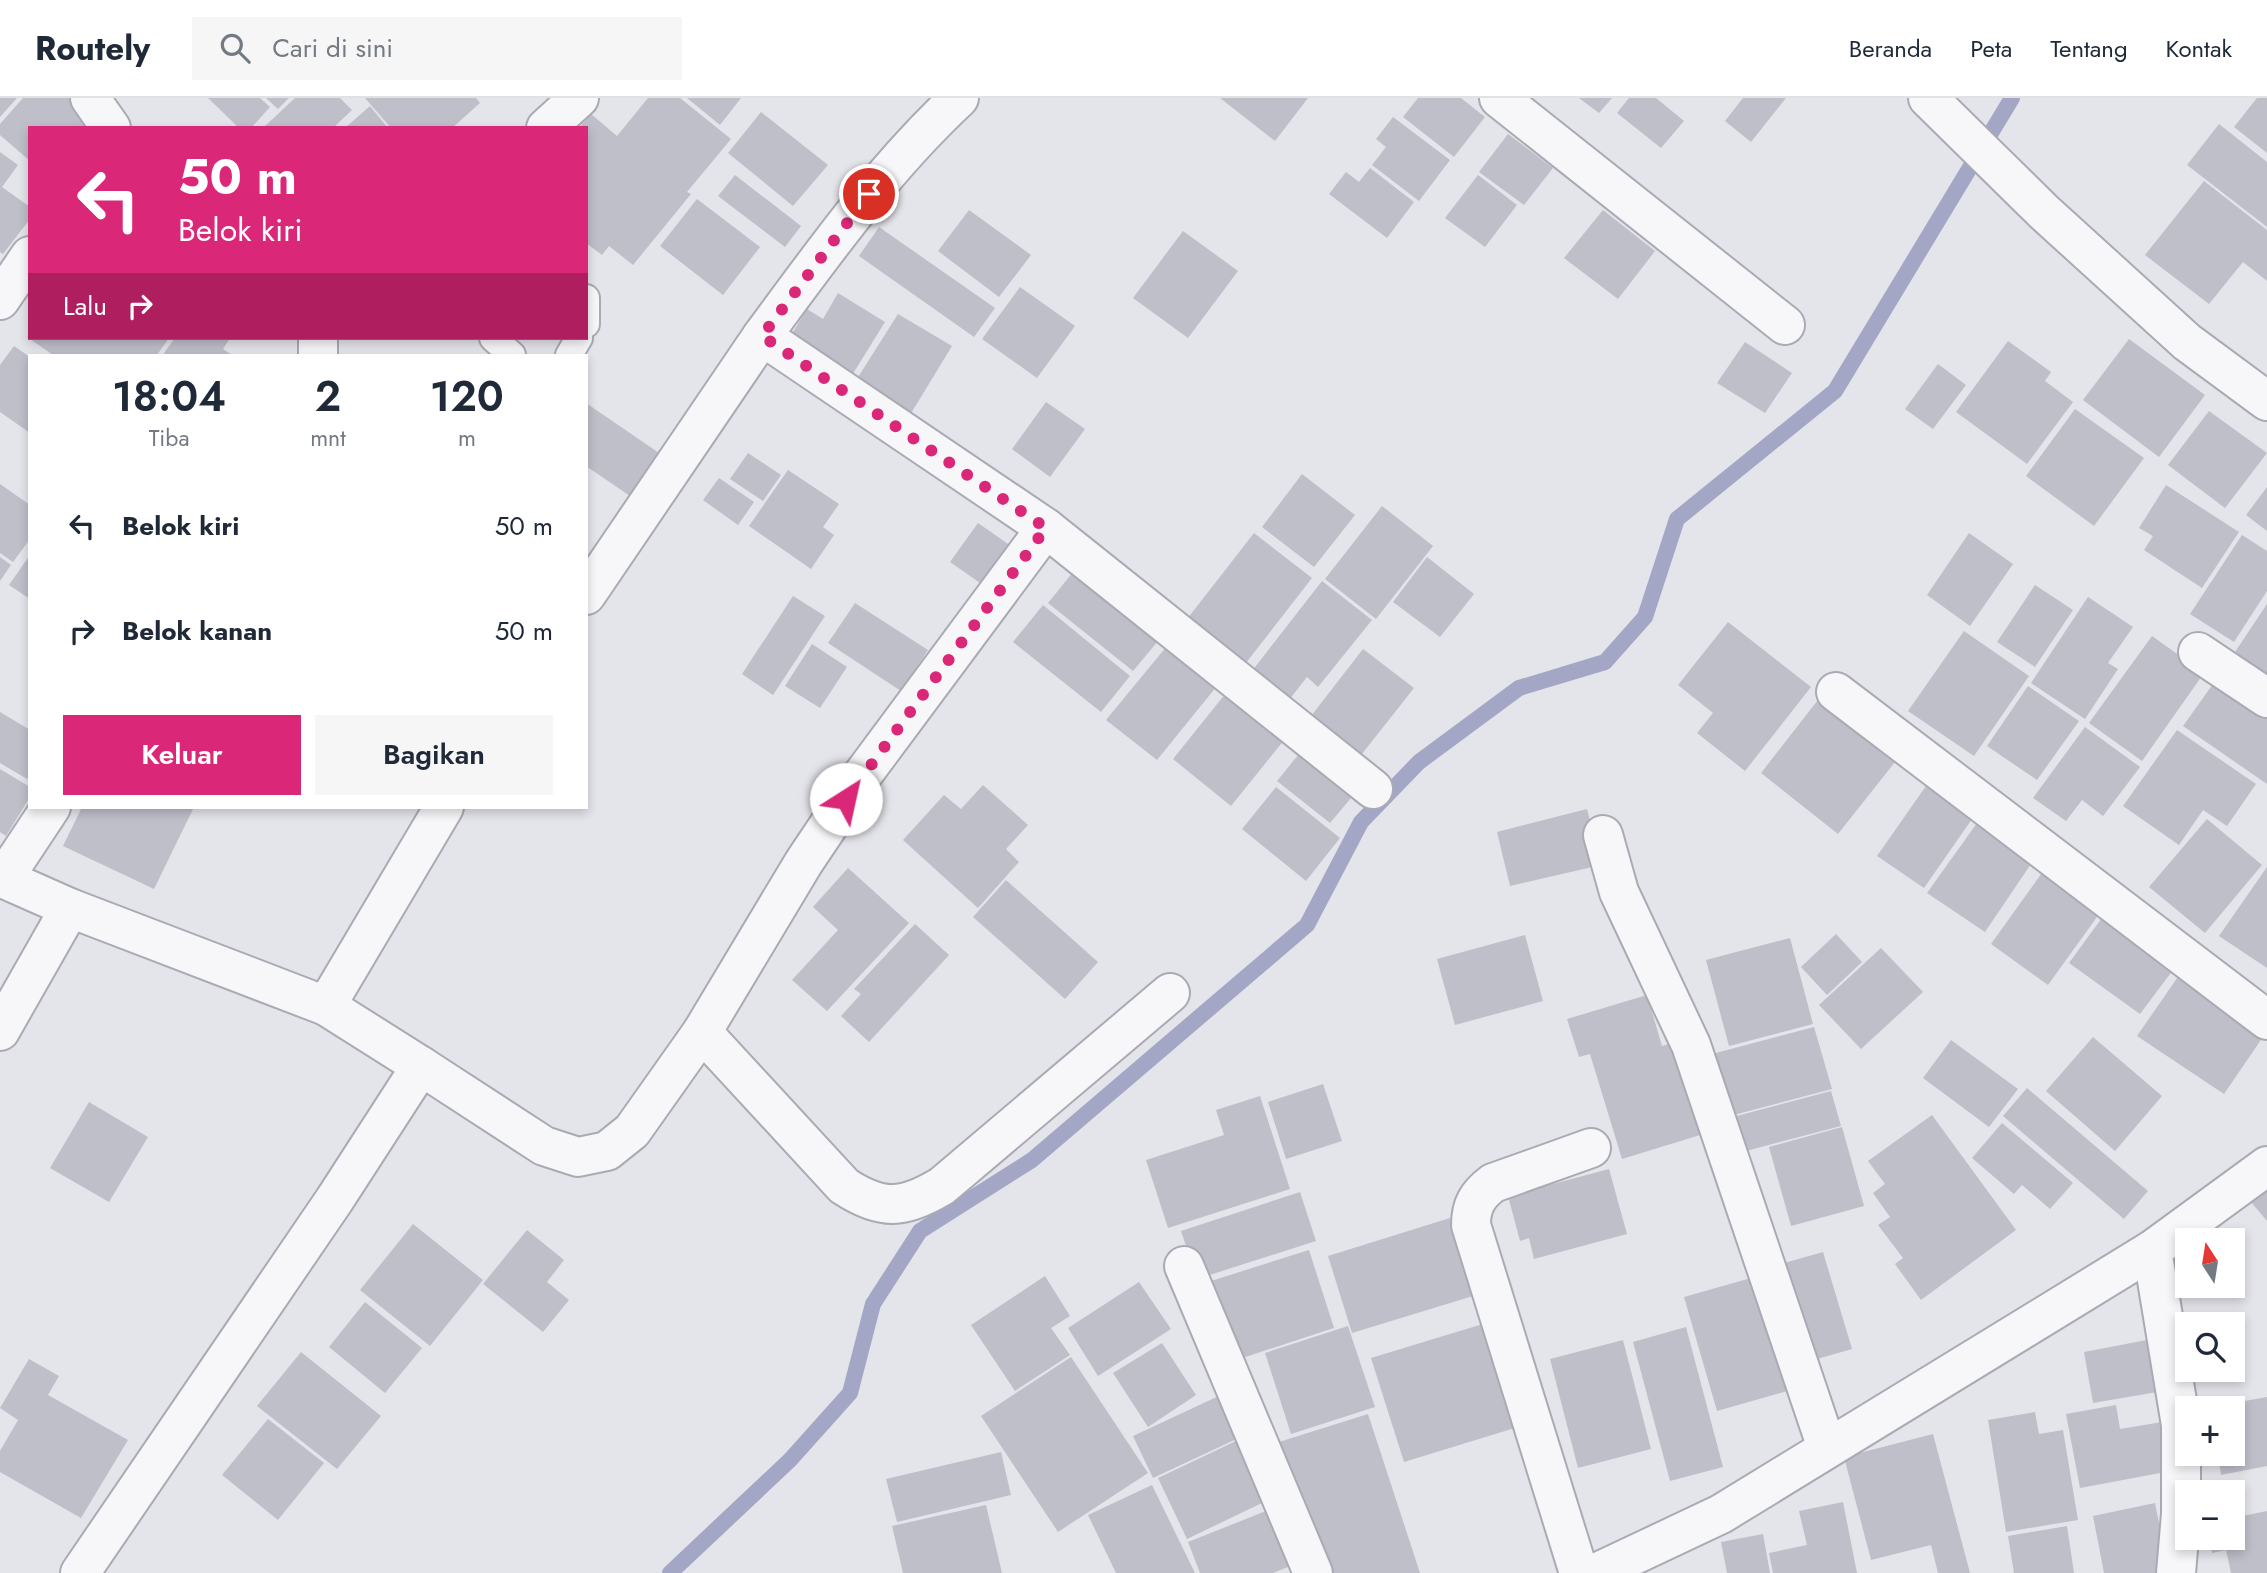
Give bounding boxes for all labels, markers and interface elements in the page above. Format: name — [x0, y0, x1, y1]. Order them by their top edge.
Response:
search box — [192, 17, 682, 80]
text: Routely — [35, 25, 150, 72]
icon: search — [216, 29, 254, 67]
text: Cari di sini — [272, 29, 393, 67]
text: Beranda — [1849, 31, 1932, 66]
text: Peta — [1970, 31, 2012, 66]
text: Tentang — [2050, 31, 2128, 66]
text: Kontak — [2166, 31, 2232, 66]
text: 50 m — [178, 142, 297, 212]
icon: left — [63, 154, 154, 245]
pin — [839, 164, 899, 224]
icon: arrive — [850, 175, 888, 213]
text: Belok kiri — [178, 207, 303, 253]
text: Lalu — [63, 287, 107, 325]
icon: right — [121, 287, 159, 325]
text: 18:04 — [112, 366, 226, 427]
text: 2 — [315, 366, 341, 427]
text: 120 — [430, 366, 504, 427]
text: Tiba — [149, 421, 190, 455]
text: mnt — [310, 421, 346, 455]
text: m — [458, 421, 476, 455]
icon: left — [63, 507, 101, 545]
text: Belok kiri — [122, 507, 239, 545]
text: 50 m — [495, 507, 553, 545]
icon: right — [63, 612, 101, 650]
text: Belok kanan — [122, 612, 272, 650]
text: 50 m — [495, 612, 553, 650]
button: Keluar — [63, 715, 301, 795]
button: Bagikan — [315, 715, 553, 795]
position arrow — [809, 762, 883, 836]
north arrow — [2175, 1228, 2245, 1298]
map controls — [2175, 1228, 2245, 1550]
button: search — [2175, 1312, 2245, 1382]
button: + — [2175, 1396, 2245, 1466]
button: − — [2175, 1480, 2245, 1550]

